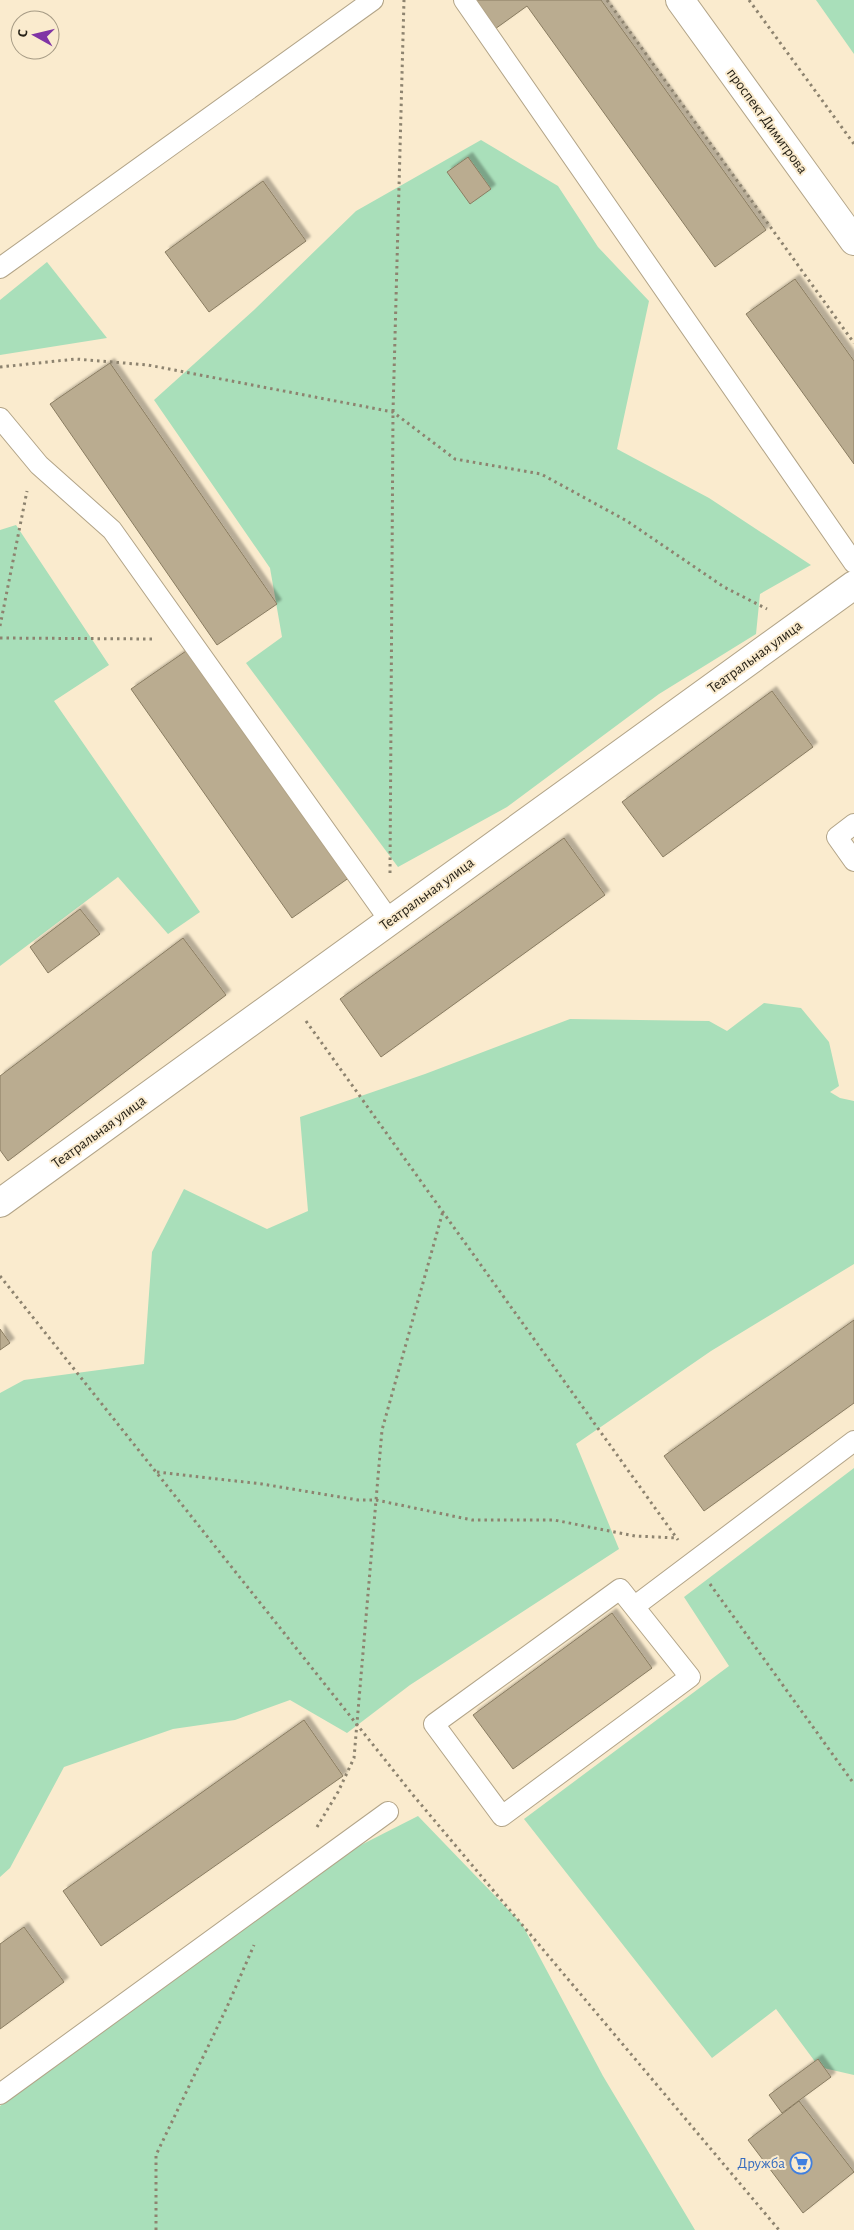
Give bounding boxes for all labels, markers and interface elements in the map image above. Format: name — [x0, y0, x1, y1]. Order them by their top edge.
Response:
north arrow — [10, 10, 60, 60]
text: С — [16, 28, 31, 38]
street label: проспект Димитрова — [724, 66, 810, 177]
street label: Театральная улица — [705, 618, 805, 696]
street label: Театральная улица — [377, 855, 477, 933]
street label: Театральная улица — [49, 1093, 149, 1171]
supermarket icon: Дружба — [789, 2151, 813, 2175]
place label: Дружба — [737, 2156, 785, 2171]

